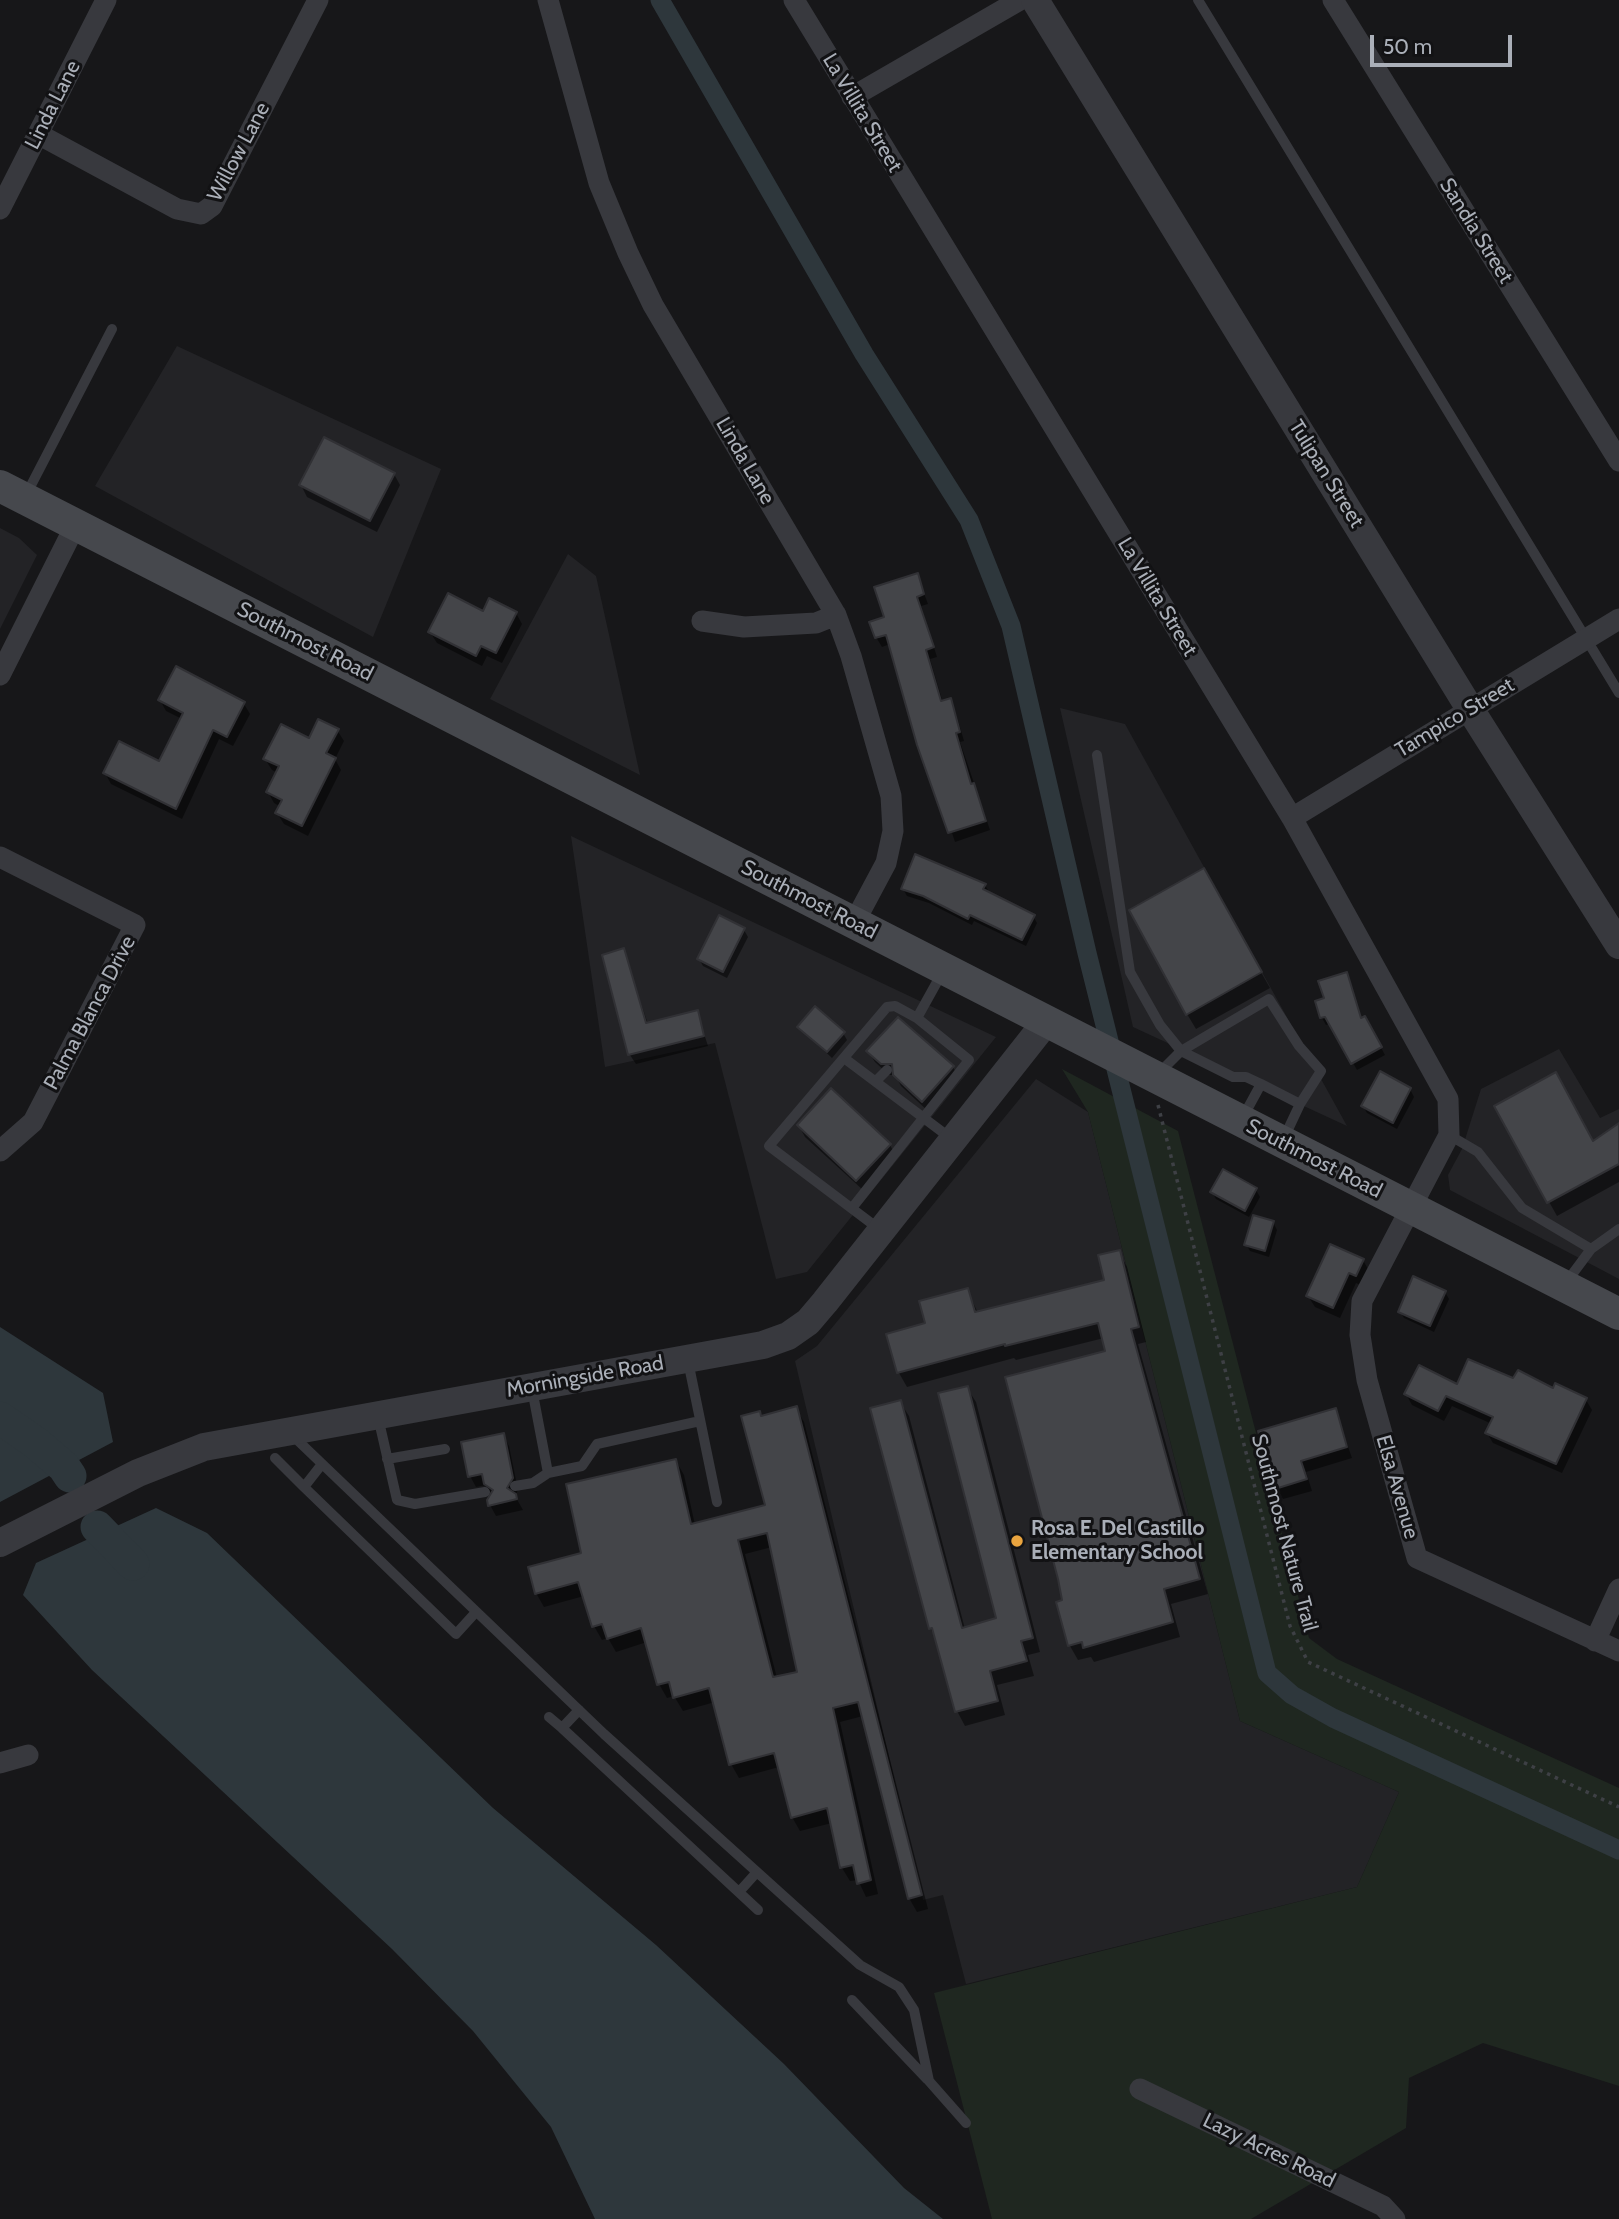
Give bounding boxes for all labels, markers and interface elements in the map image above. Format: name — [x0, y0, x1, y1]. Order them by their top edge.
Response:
scale bar — [1374, 21, 1516, 65]
text: 50 m — [1383, 34, 1432, 59]
street label: La Villita Street — [817, 49, 907, 177]
street label: Linda Lane — [20, 56, 86, 154]
street label: Willow Lane — [202, 98, 276, 206]
street label: Sandia Street — [1434, 174, 1518, 288]
street label: Linda Lane — [710, 413, 780, 509]
street label: Tulipan Street — [1283, 416, 1369, 532]
street label: La Villita Street — [1112, 533, 1202, 661]
street label: Southmost Road — [233, 597, 377, 687]
street label: Tampico Street — [1391, 673, 1519, 763]
street label: Southmost Road — [737, 855, 881, 945]
street label: Palma Blanca Drive — [39, 932, 141, 1094]
street label: Southmost Road — [1242, 1114, 1386, 1204]
street label: Morningside Road — [504, 1351, 666, 1403]
street label: Southmost Nature Trail — [1246, 1431, 1322, 1635]
street label: Elsa Avenue — [1370, 1432, 1424, 1542]
place label: Rosa E. Del Castillo Elementary School — [1031, 1516, 1204, 1566]
marker: Rosa E. Del Castillo Elementary School — [1009, 1533, 1025, 1549]
street label: Lazy Acres Road — [1199, 2108, 1339, 2194]

